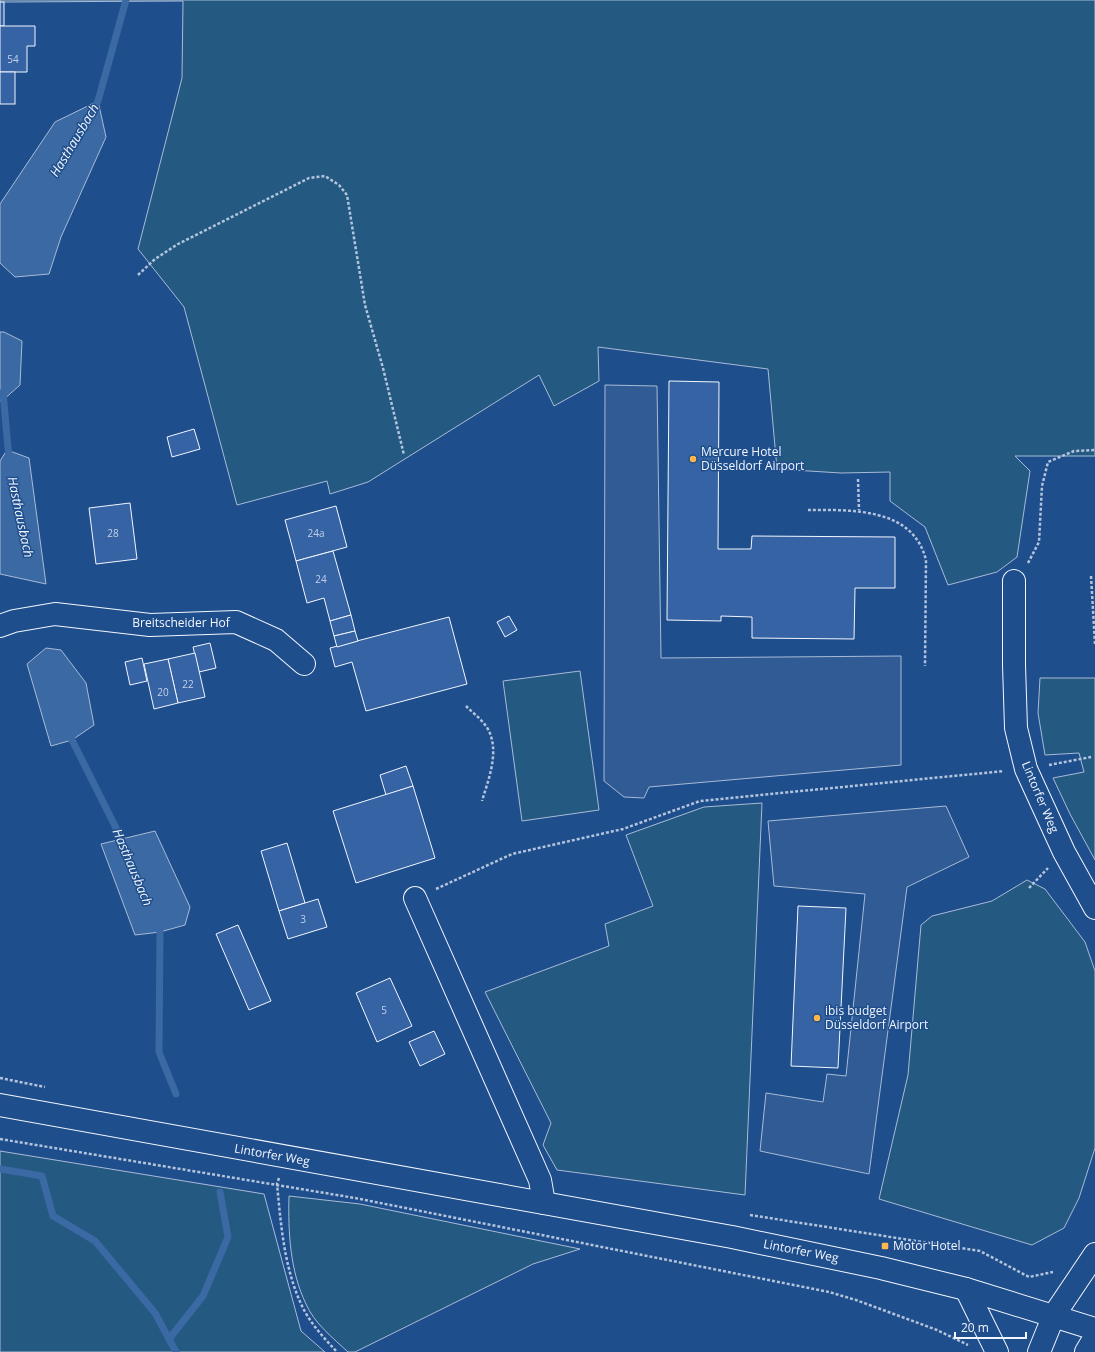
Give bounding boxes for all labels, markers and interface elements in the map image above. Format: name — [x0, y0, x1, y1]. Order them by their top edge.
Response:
house number: 54 — [7, 52, 19, 66]
water label: Hasthausbach — [45, 100, 103, 180]
place label: Mercure Hotel Düsseldorf Airport — [701, 443, 804, 474]
marker: Mercure Hotel Düsseldorf Airport — [688, 454, 698, 464]
water label: Hasthausbach — [4, 475, 38, 559]
house number: 28 — [107, 526, 119, 540]
house number: 24a — [308, 526, 325, 540]
house number: 24 — [315, 572, 327, 586]
street label: Breitscheider Hof — [132, 614, 231, 631]
house number: 22 — [182, 677, 194, 691]
house number: 20 — [157, 685, 169, 699]
street label: Lintorfer Weg — [1018, 758, 1063, 836]
water label: Hasthausbach — [109, 826, 157, 908]
house number: 3 — [300, 912, 306, 926]
place label: ibis budget Düsseldorf Airport — [825, 1002, 928, 1033]
house number: 5 — [381, 1003, 387, 1017]
marker: ibis budget Düsseldorf Airport — [812, 1013, 822, 1023]
street label: Lintorfer Weg — [233, 1140, 312, 1170]
street label: Lintorfer Weg — [762, 1235, 841, 1266]
place label: Motor Hotel — [893, 1237, 961, 1254]
marker: Motor Hotel — [880, 1241, 890, 1251]
scale bar — [955, 1314, 1026, 1340]
text: 20 m — [961, 1319, 989, 1336]

